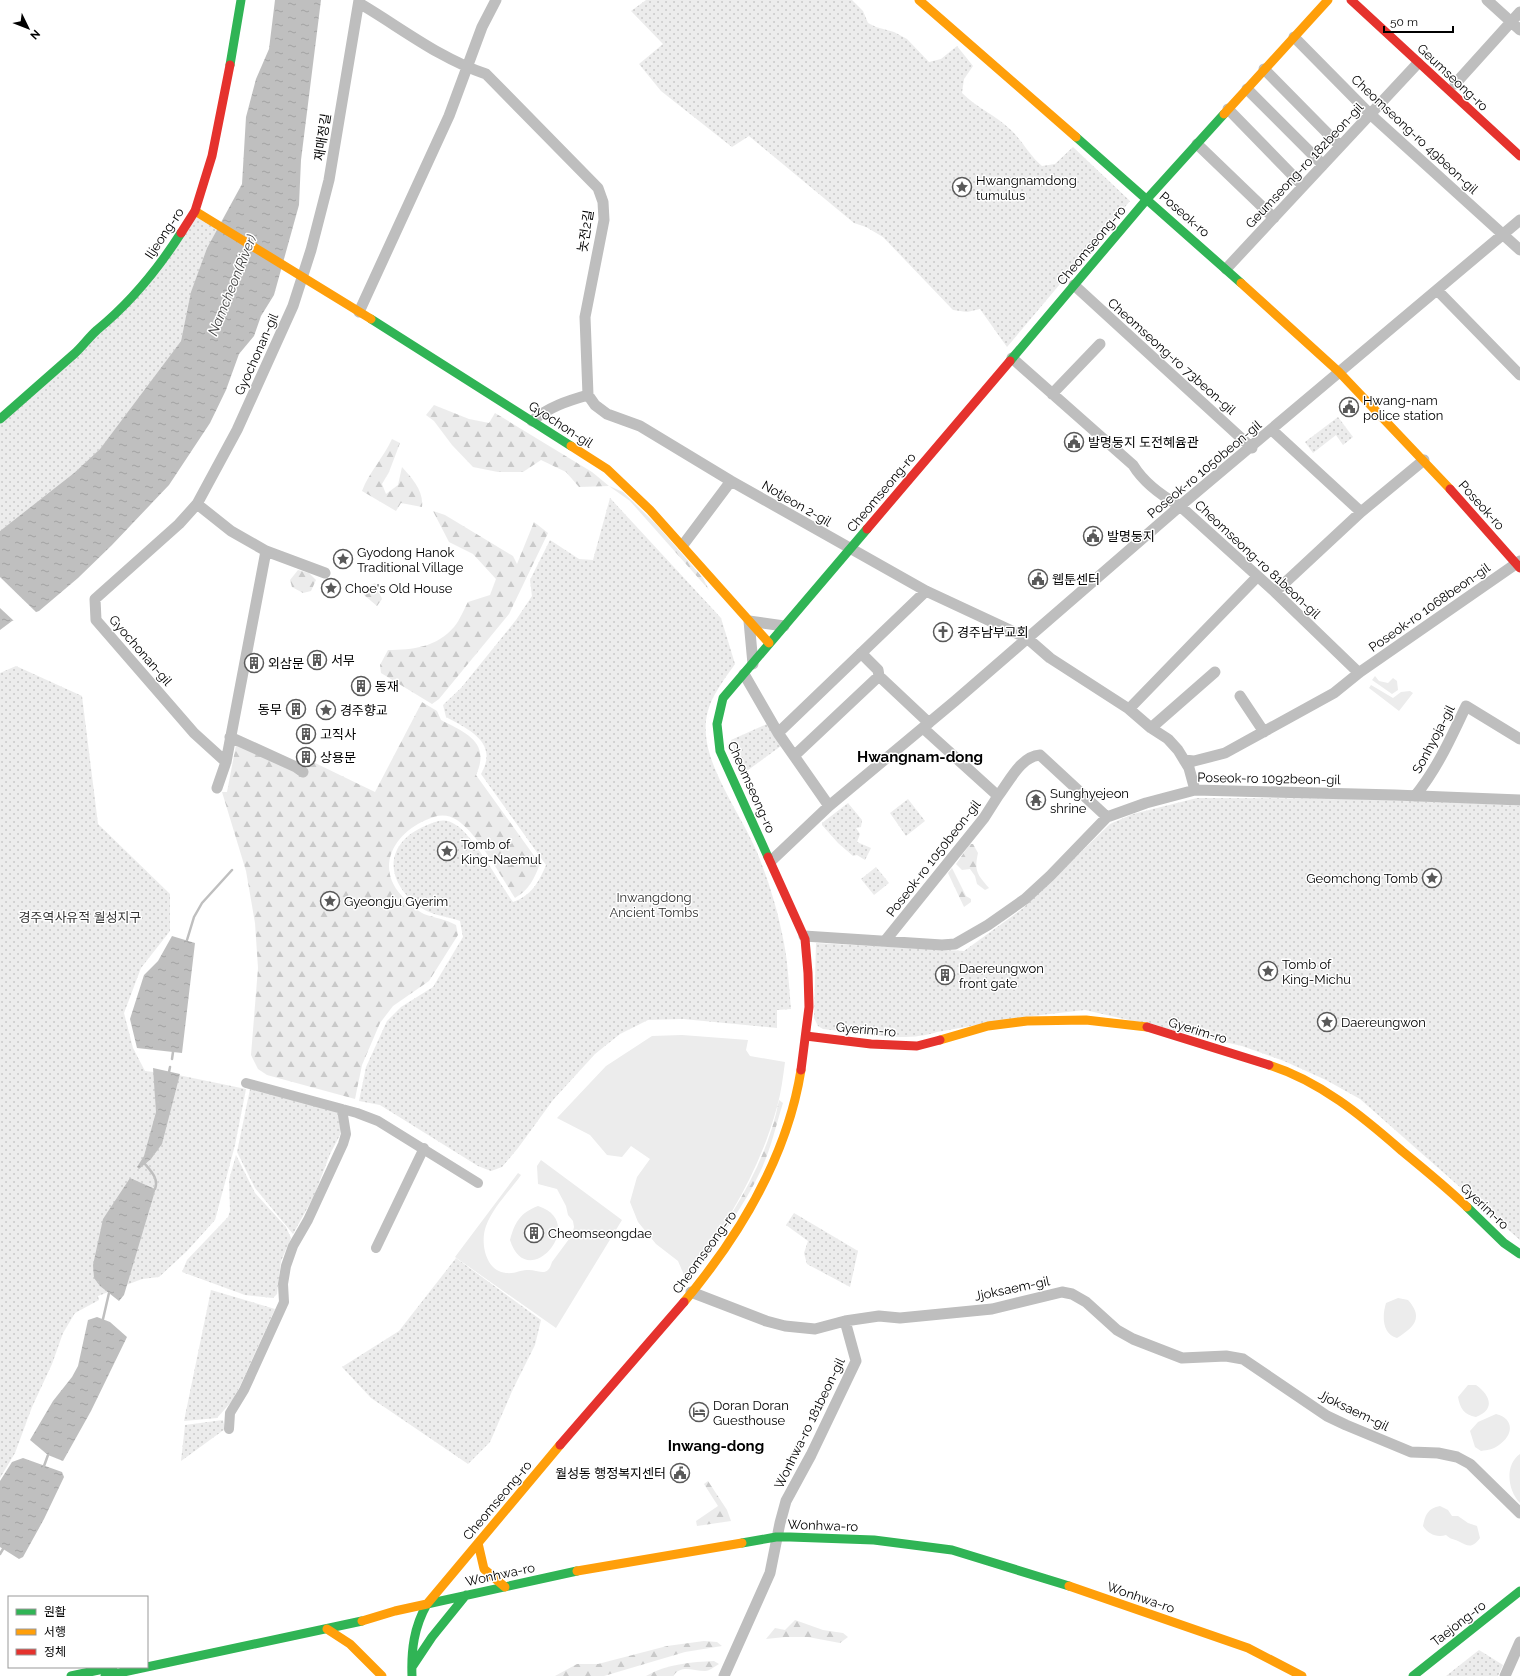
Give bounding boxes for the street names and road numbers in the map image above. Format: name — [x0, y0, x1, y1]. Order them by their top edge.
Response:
street label: Geumseong-ro — [1414, 41, 1491, 114]
street label: Cheomseong-ro 49beon-gil — [1348, 72, 1481, 197]
street label: Geumseong-ro 182beon-gil — [1242, 99, 1367, 231]
street label: 재매정길 — [311, 112, 334, 162]
street label: Poseok-ro — [1157, 189, 1213, 240]
street label: Cheomseong-ro — [1054, 203, 1129, 288]
street label: Iljeong-ro — [142, 205, 187, 262]
street label: 놋전2길 — [575, 209, 596, 253]
street label: Cheomseong-ro 73beon-gil — [1105, 295, 1239, 418]
street label: Gyochonan-gil — [232, 310, 281, 398]
street label: Gyochon-gil — [526, 398, 596, 451]
street label: Poseok-ro 1050beon-gil — [1144, 417, 1265, 521]
street label: Cheomseong-ro — [844, 450, 919, 535]
street label: Notjeon 2-gil — [759, 477, 835, 530]
street label: Poseok-ro — [1456, 478, 1508, 533]
street label: Cheomseong-ro 81beon-gil — [1192, 497, 1324, 622]
street label: Poseok-ro 1068beon-gil — [1366, 560, 1493, 655]
street label: Gyochonan-gil — [106, 612, 176, 689]
street label: Sonhyoja-gil — [1409, 702, 1458, 776]
street label: Cheomseong-ro — [725, 739, 779, 836]
street label: Poseok-ro 1092beon-gil — [1197, 770, 1341, 787]
street label: Poseok-ro 1050beon-gil — [883, 797, 984, 920]
street label: Gyerim-ro — [1167, 1014, 1229, 1047]
street label: Gyerim-ro — [835, 1019, 897, 1040]
street label: Gyerim-ro — [1457, 1180, 1512, 1233]
street label: Cheomseong-ro — [669, 1208, 740, 1297]
street label: Jjoksaem-gil — [973, 1273, 1052, 1304]
street label: Wonhwa-ro 181beon-gil — [771, 1355, 848, 1491]
street label: Jjoksaem-gil — [1316, 1387, 1392, 1434]
street label: Cheomseong-ro — [460, 1458, 535, 1543]
street label: Wonhwa-ro — [787, 1517, 859, 1534]
street label: Wonhwa-ro — [464, 1560, 536, 1589]
street label: Wonhwa-ro — [1105, 1579, 1177, 1616]
street label: Taejong-ro — [1428, 1597, 1489, 1649]

